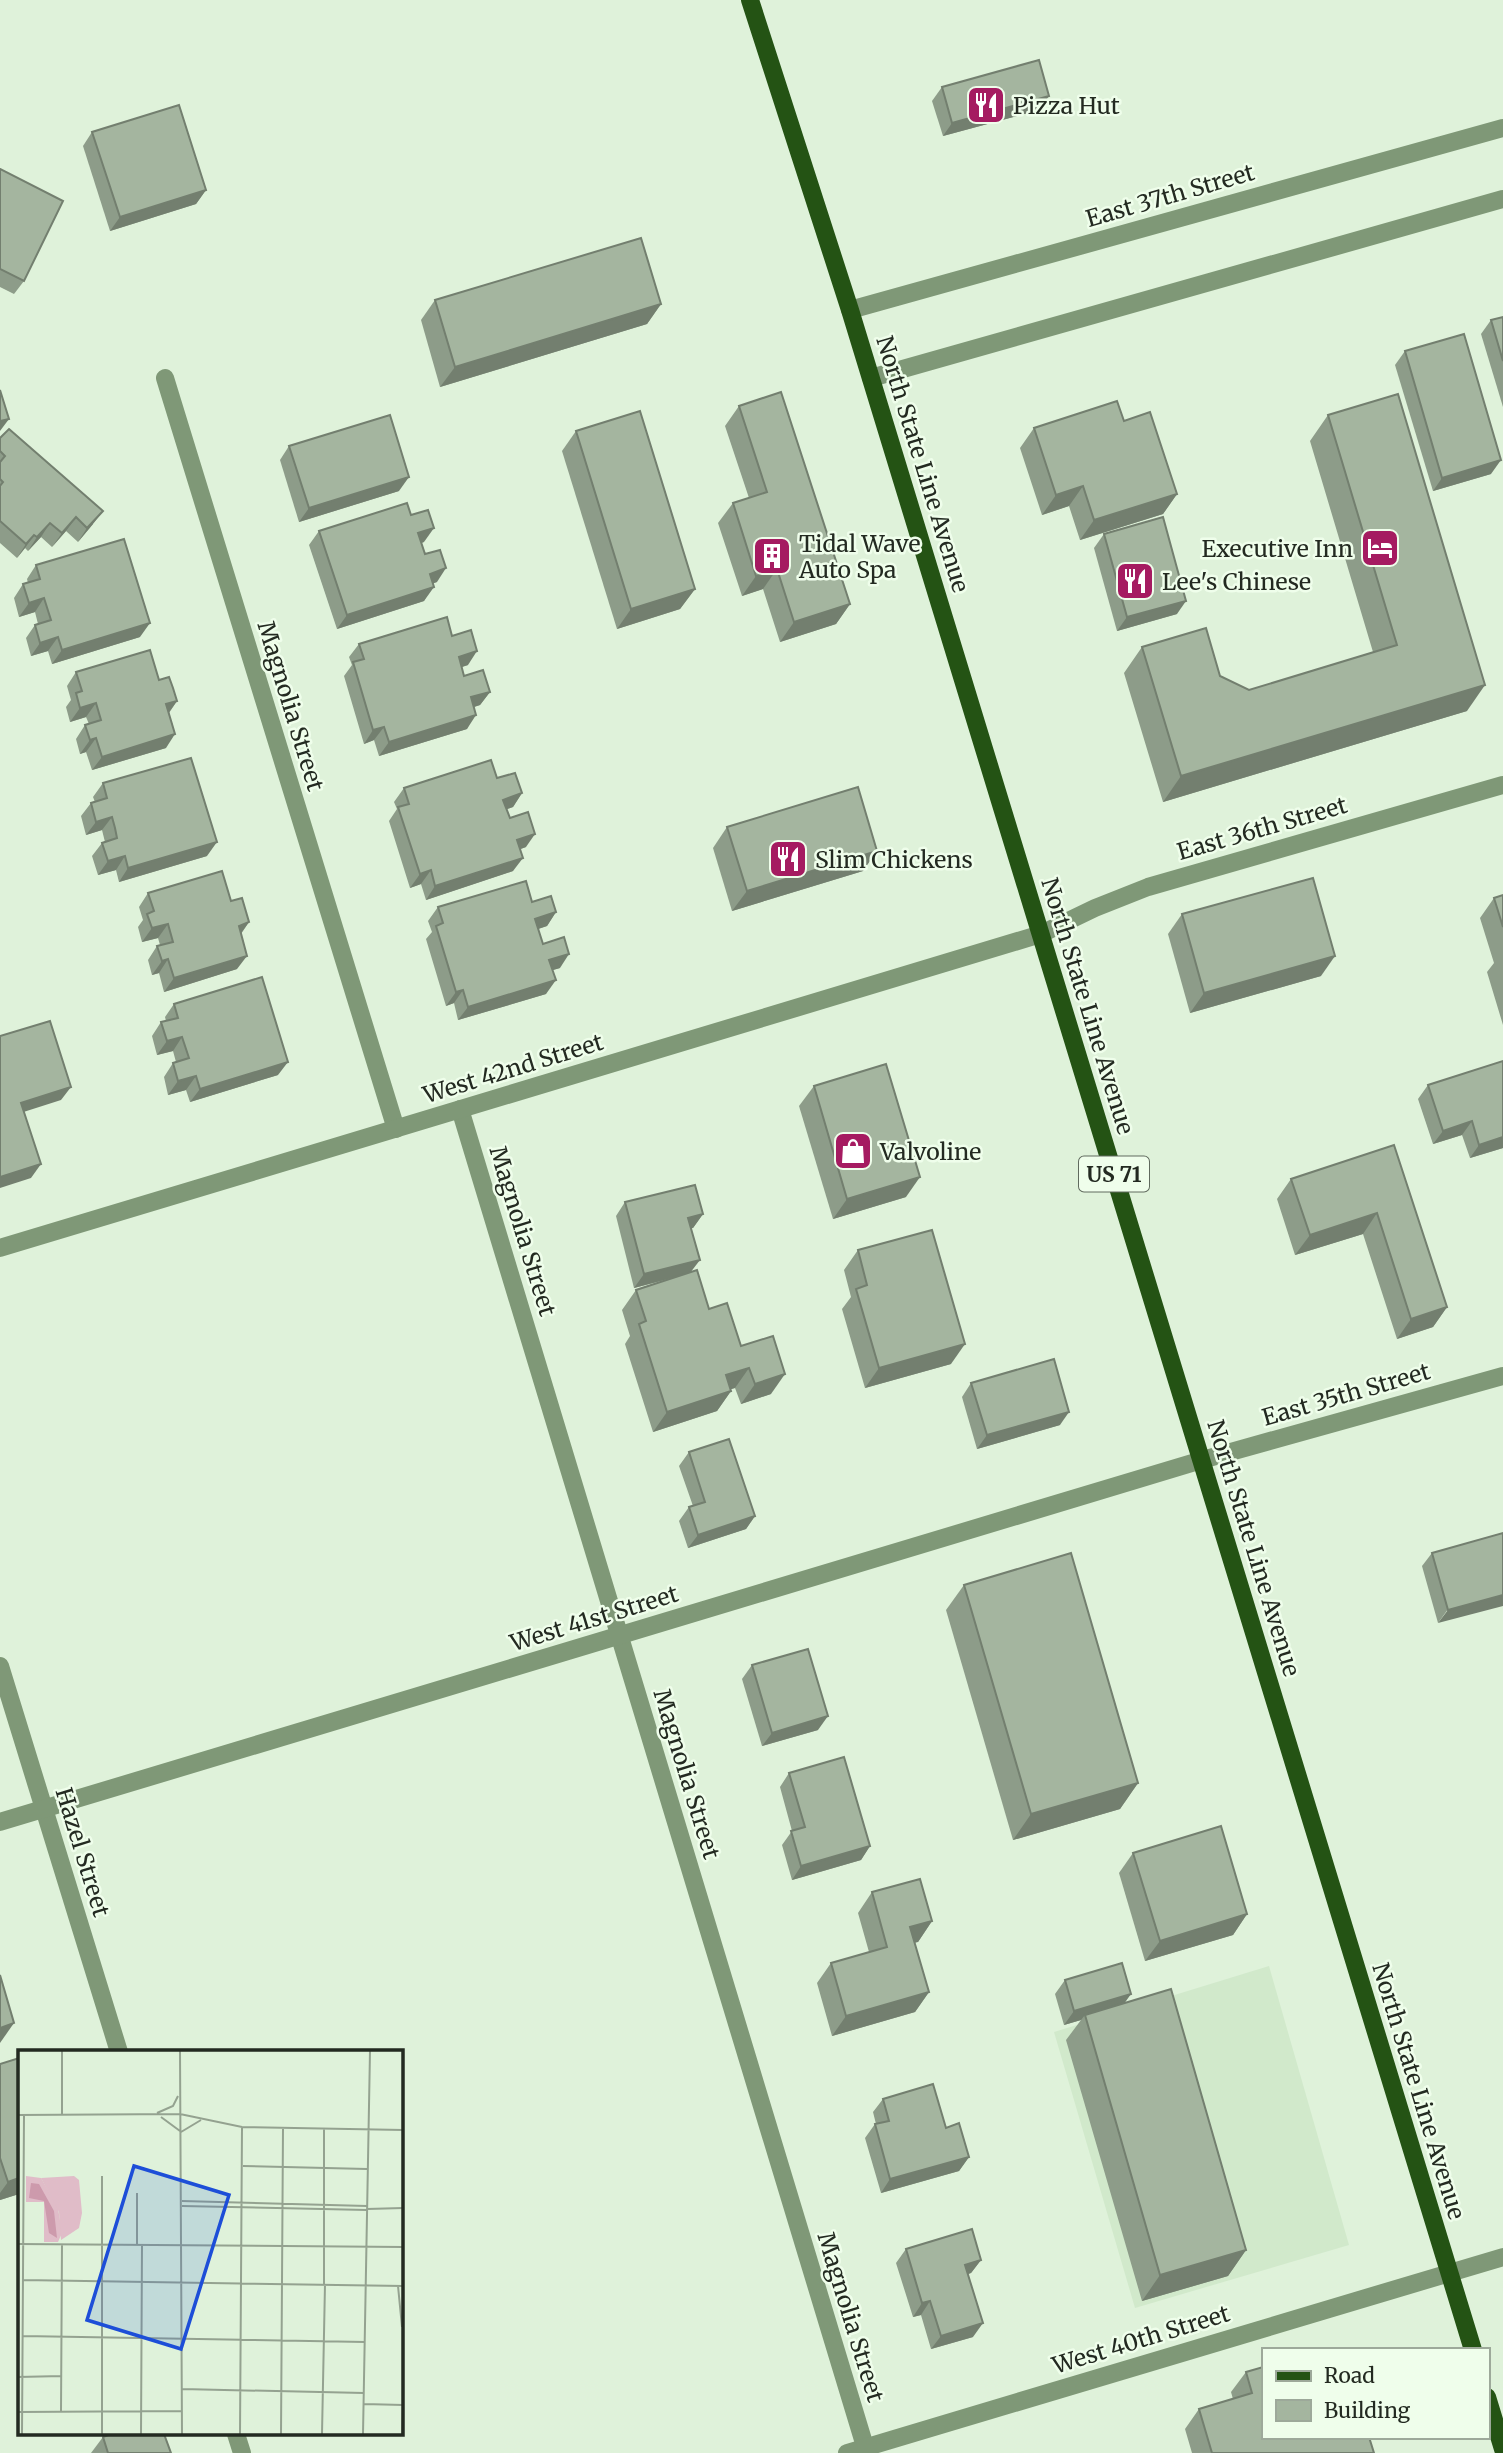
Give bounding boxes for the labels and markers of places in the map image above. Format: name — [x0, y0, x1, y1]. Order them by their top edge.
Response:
restaurant icon: Pizza Hut — [965, 84, 1007, 126]
place label: Pizza Hut — [1013, 91, 1120, 120]
hotel icon: Executive Inn — [1359, 527, 1401, 569]
place label: Tidal Wave Auto Spa — [798, 529, 920, 584]
place label: Executive Inn — [1201, 534, 1353, 563]
building icon: Tidal Wave Auto Spa — [751, 535, 793, 577]
restaurant icon: Lee's Chinese — [1114, 560, 1156, 602]
place label: Lee's Chinese — [1162, 567, 1311, 596]
restaurant icon: Slim Chickens — [767, 838, 809, 880]
place label: Slim Chickens — [815, 845, 973, 874]
shop icon: Valvoline — [832, 1130, 874, 1172]
place label: Valvoline — [879, 1137, 981, 1166]

